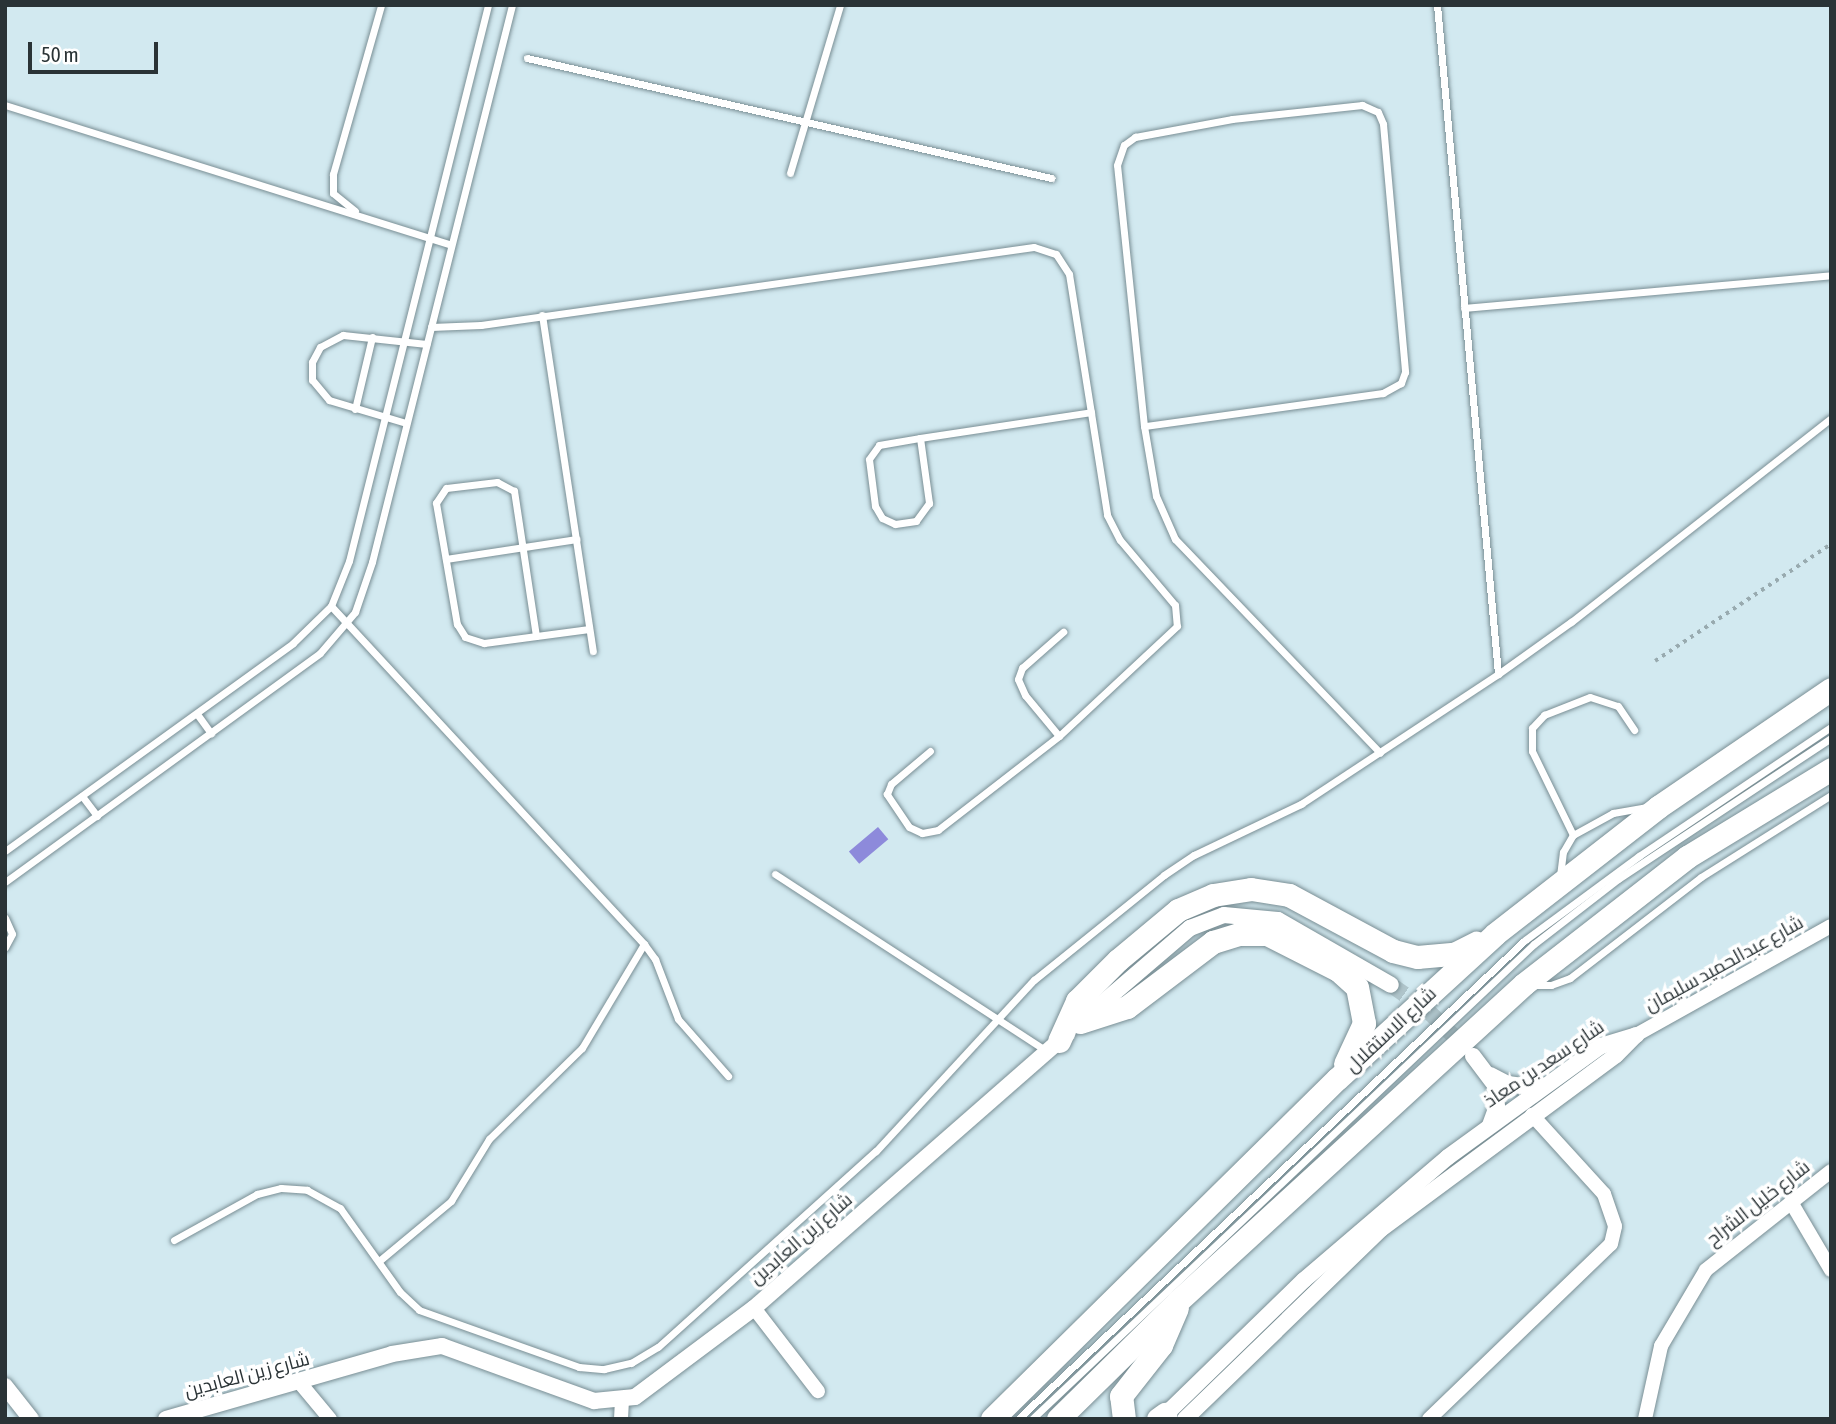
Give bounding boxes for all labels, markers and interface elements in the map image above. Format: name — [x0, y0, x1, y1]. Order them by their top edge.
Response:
scale bar — [32, 28, 161, 72]
text: 50 m — [41, 42, 79, 66]
street label: شارع عبدالحميد سليمان — [1641, 911, 1807, 1017]
street label: شارع الاستقلال — [1341, 982, 1441, 1078]
street label: شارع سعد بن معاذ — [1480, 1015, 1608, 1113]
street label: شارع خليل الشراح — [1702, 1155, 1814, 1251]
street label: شارع زين العابدين — [745, 1188, 857, 1290]
street label: شارع زين العابدين — [182, 1347, 312, 1403]

